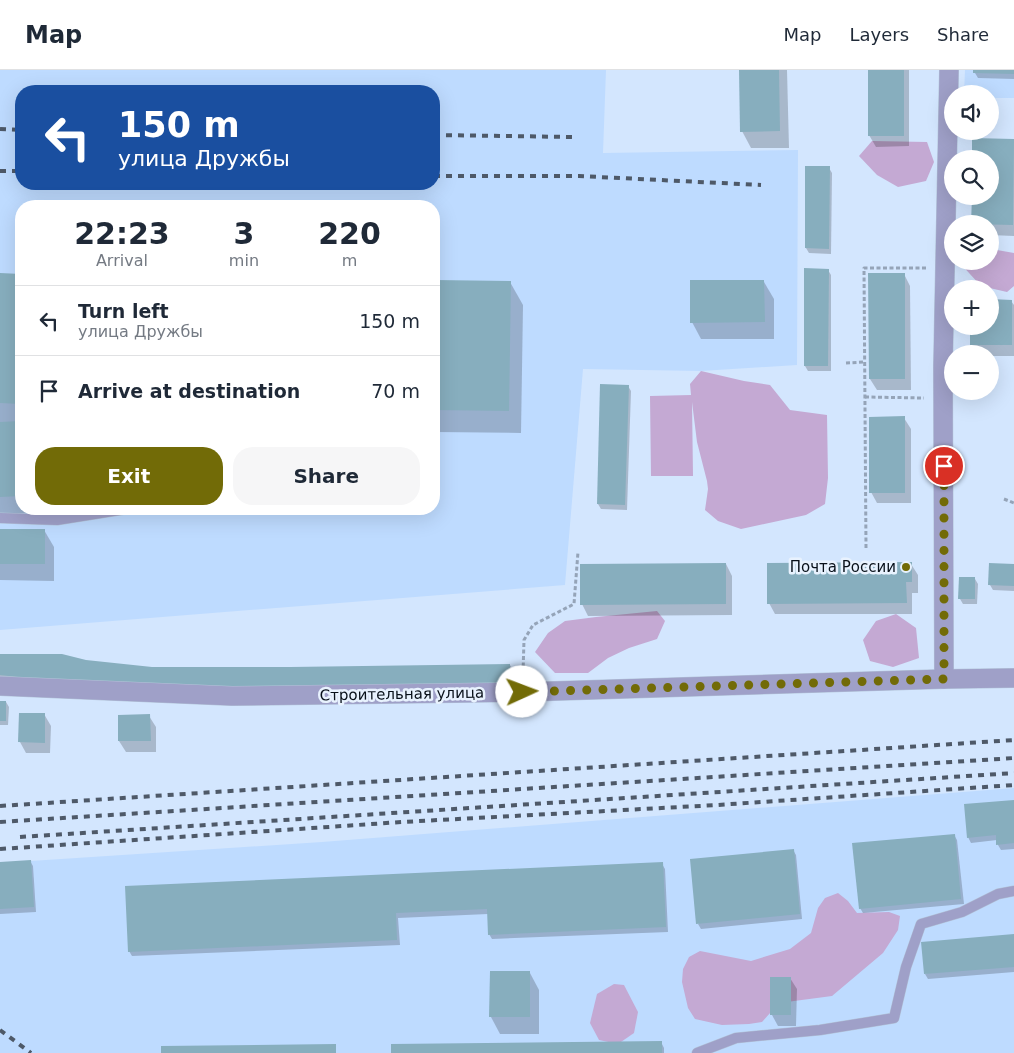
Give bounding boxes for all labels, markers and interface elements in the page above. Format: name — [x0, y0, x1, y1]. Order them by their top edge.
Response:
text: Map — [25, 21, 82, 49]
text: Map — [783, 24, 821, 45]
text: Layers — [849, 24, 909, 45]
text: Share — [937, 24, 989, 45]
map controls — [944, 85, 999, 400]
button: sound — [944, 85, 999, 140]
icon: left — [35, 105, 100, 170]
text: 150 m — [118, 105, 240, 145]
text: улица Дружбы — [118, 146, 290, 171]
button: search — [944, 150, 999, 205]
button: layers — [944, 215, 999, 270]
text: 22:23 — [74, 216, 170, 251]
text: 3 — [233, 216, 254, 251]
text: 220 — [318, 216, 381, 251]
text: Arrival — [96, 251, 148, 270]
text: min — [229, 251, 259, 270]
text: m — [342, 251, 357, 270]
button: + — [944, 280, 999, 335]
text: Turn left — [78, 300, 169, 322]
icon: left — [35, 307, 63, 335]
text: 150 m — [359, 310, 420, 332]
text: улица Дружбы — [78, 322, 203, 341]
button: − — [944, 345, 999, 400]
icon: arrive — [35, 377, 63, 405]
text: Arrive at destination — [78, 380, 300, 402]
text: 70 m — [371, 380, 420, 402]
pin — [923, 445, 965, 487]
button: Exit — [35, 447, 223, 505]
button: Share — [233, 447, 420, 505]
icon: arrive — [930, 452, 958, 480]
place label: Почта России — [790, 558, 896, 576]
marker: Почта России — [900, 561, 912, 573]
position arrow — [495, 665, 547, 717]
street label: Строительная улица — [320, 684, 484, 704]

